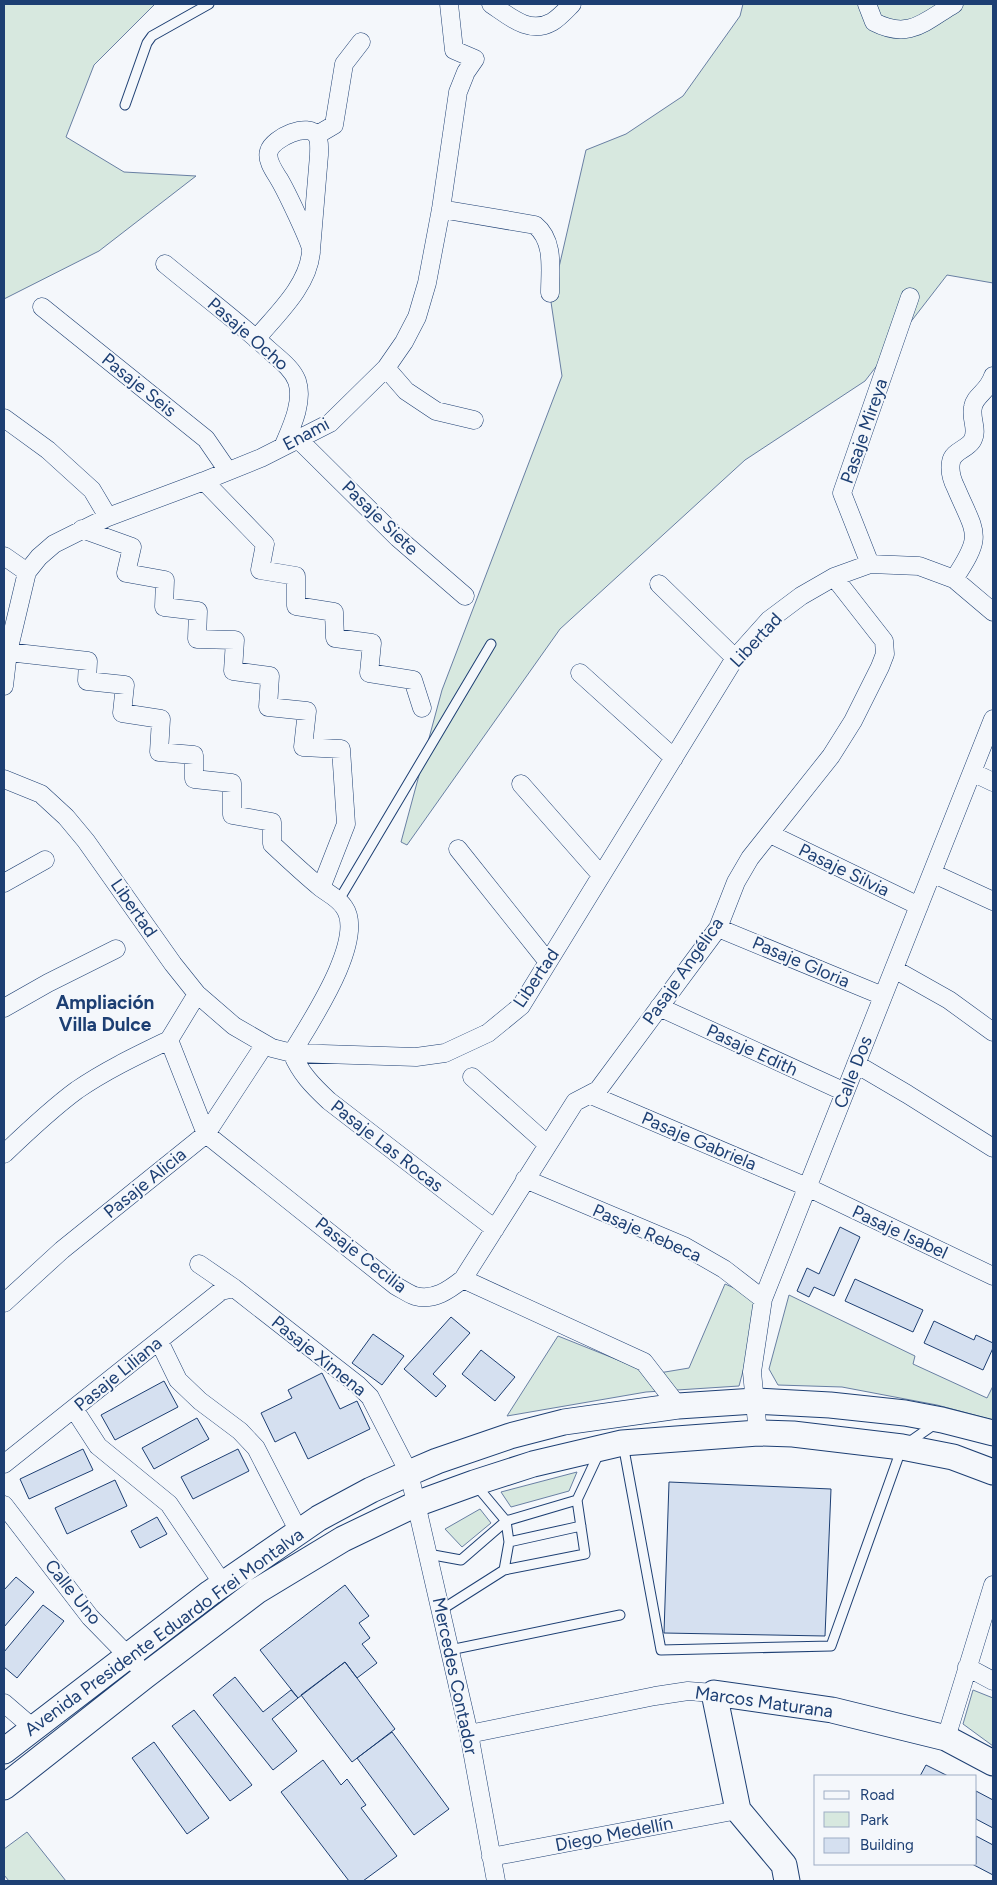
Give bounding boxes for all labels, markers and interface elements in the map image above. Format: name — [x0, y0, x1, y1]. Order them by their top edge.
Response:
street label: Pasaje Ocho — [203, 293, 293, 375]
street label: Pasaje Seis — [97, 348, 181, 422]
street label: Pasaje Mireya — [836, 376, 892, 486]
street label: Enami — [279, 413, 333, 455]
street label: Pasaje Siete — [337, 476, 423, 560]
street label: Libertad — [725, 608, 787, 672]
street label: Pasaje Silvia — [795, 839, 893, 901]
street label: Libertad — [106, 874, 162, 942]
street label: Pasaje Angélica — [638, 913, 728, 1029]
street label: Pasaje Gloria — [749, 932, 853, 992]
street label: Libertad — [508, 944, 564, 1012]
district label: Ampliación Villa Dulce — [56, 991, 154, 1036]
street label: Pasaje Edith — [703, 1019, 801, 1081]
street label: Calle Dos — [829, 1033, 877, 1111]
street label: Pasaje Las Rocas — [326, 1095, 448, 1197]
street label: Pasaje Gabriela — [638, 1107, 760, 1175]
street label: Pasaje Alicia — [99, 1143, 191, 1223]
street label: Pasaje Rebeca — [589, 1199, 705, 1267]
street label: Pasaje Isabel — [849, 1200, 951, 1264]
street label: Pasaje Cecilia — [311, 1212, 411, 1298]
street label: Pasaje Ximena — [267, 1311, 371, 1401]
street label: Pasaje Liliana — [70, 1332, 166, 1416]
street label: Avenida Presidente Eduardo Frei Montalva — [20, 1523, 308, 1741]
street label: Calle Uno — [40, 1555, 106, 1629]
street label: Mercedes Contador — [428, 1595, 482, 1757]
street label: Marcos Maturana — [694, 1681, 834, 1723]
legend — [814, 1775, 977, 1865]
text: Road — [860, 1786, 895, 1804]
text: Park — [860, 1811, 889, 1829]
street label: Diego Medellín — [553, 1812, 675, 1856]
text: Building — [860, 1836, 914, 1854]

